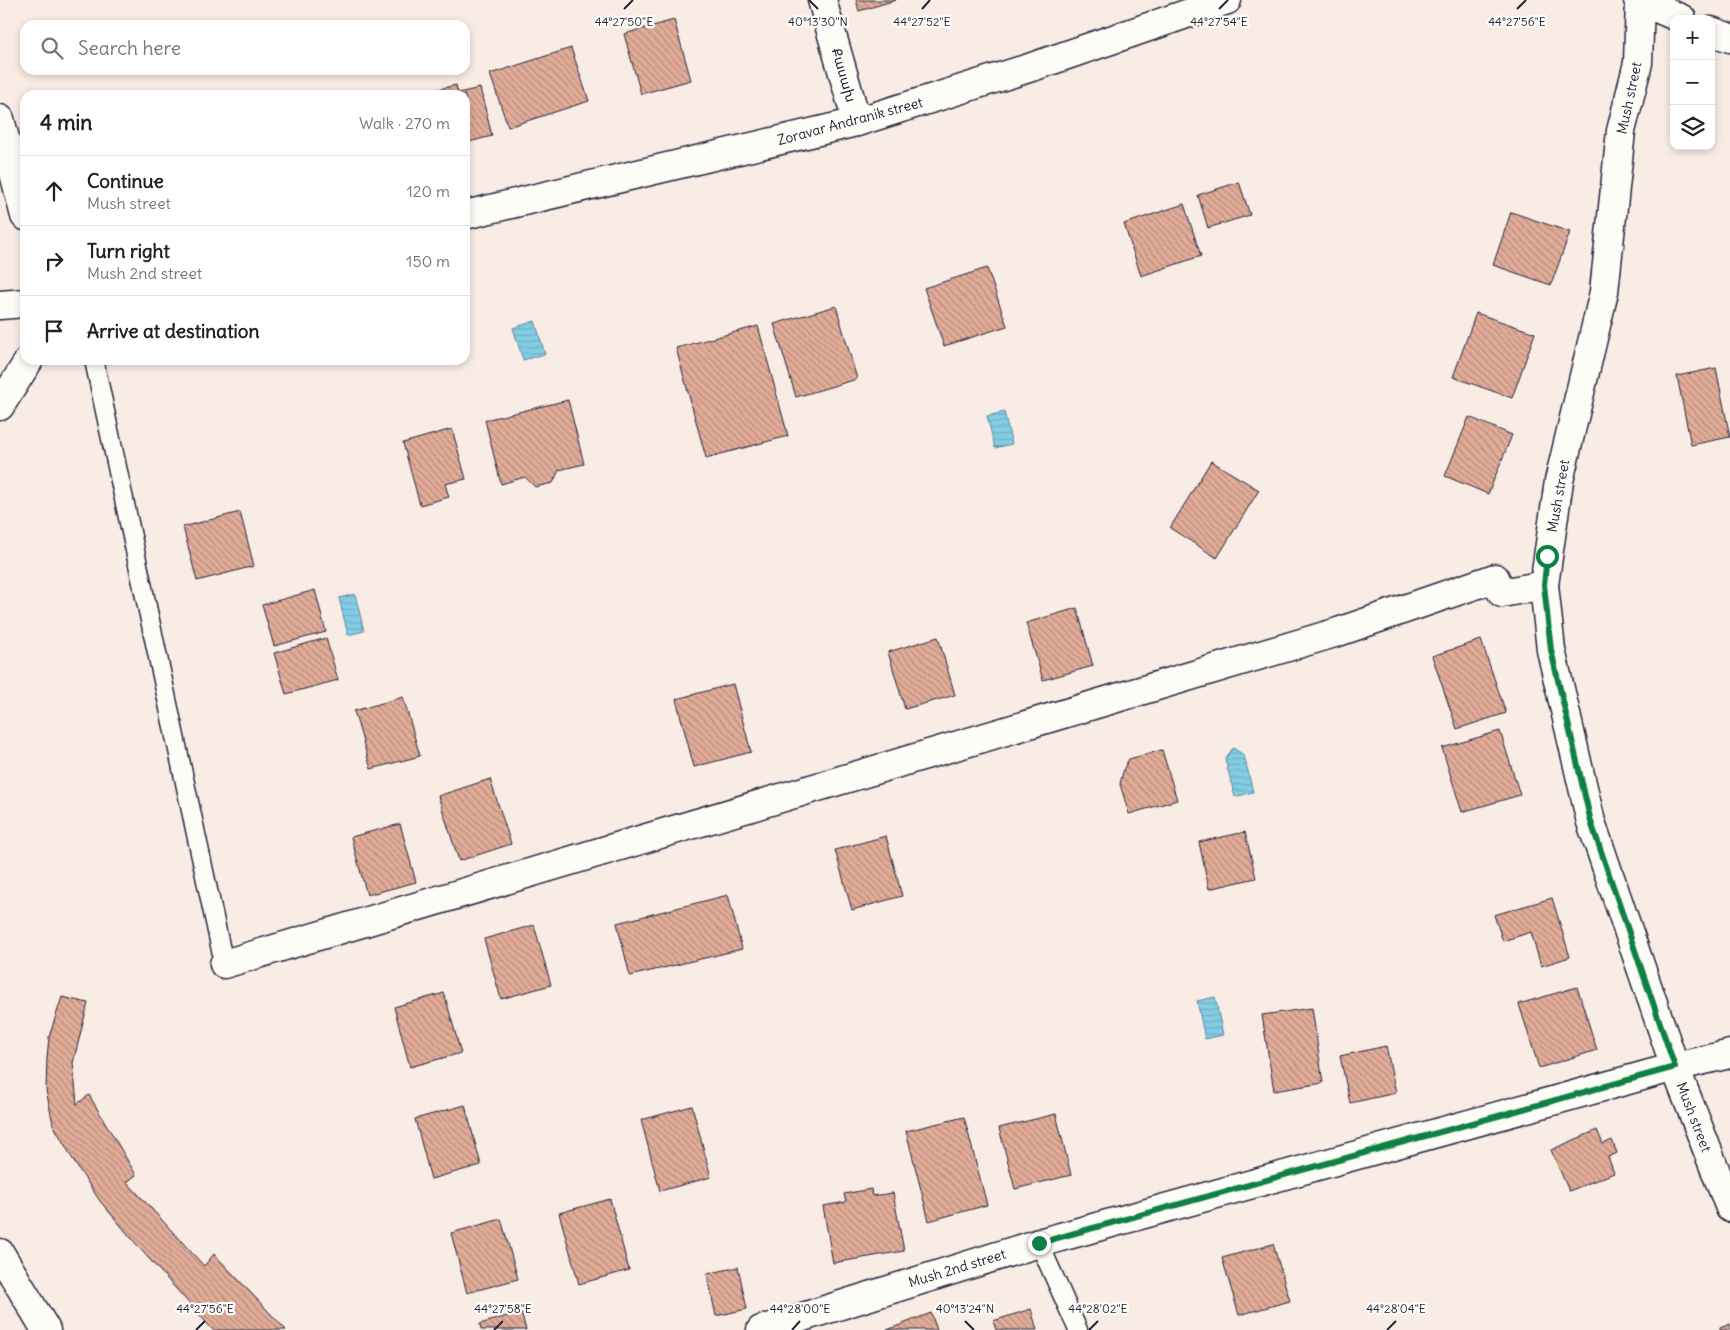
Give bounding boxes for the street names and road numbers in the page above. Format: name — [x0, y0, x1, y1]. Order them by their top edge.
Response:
street label: Քասախ — [828, 46, 860, 104]
street label: Mush street — [1613, 60, 1645, 136]
street label: Zoravar Andranik street — [775, 93, 925, 149]
street label: Mush street — [1543, 458, 1573, 534]
street label: Mush street — [1672, 1080, 1716, 1155]
street label: Mush 2nd street — [906, 1245, 1008, 1291]

